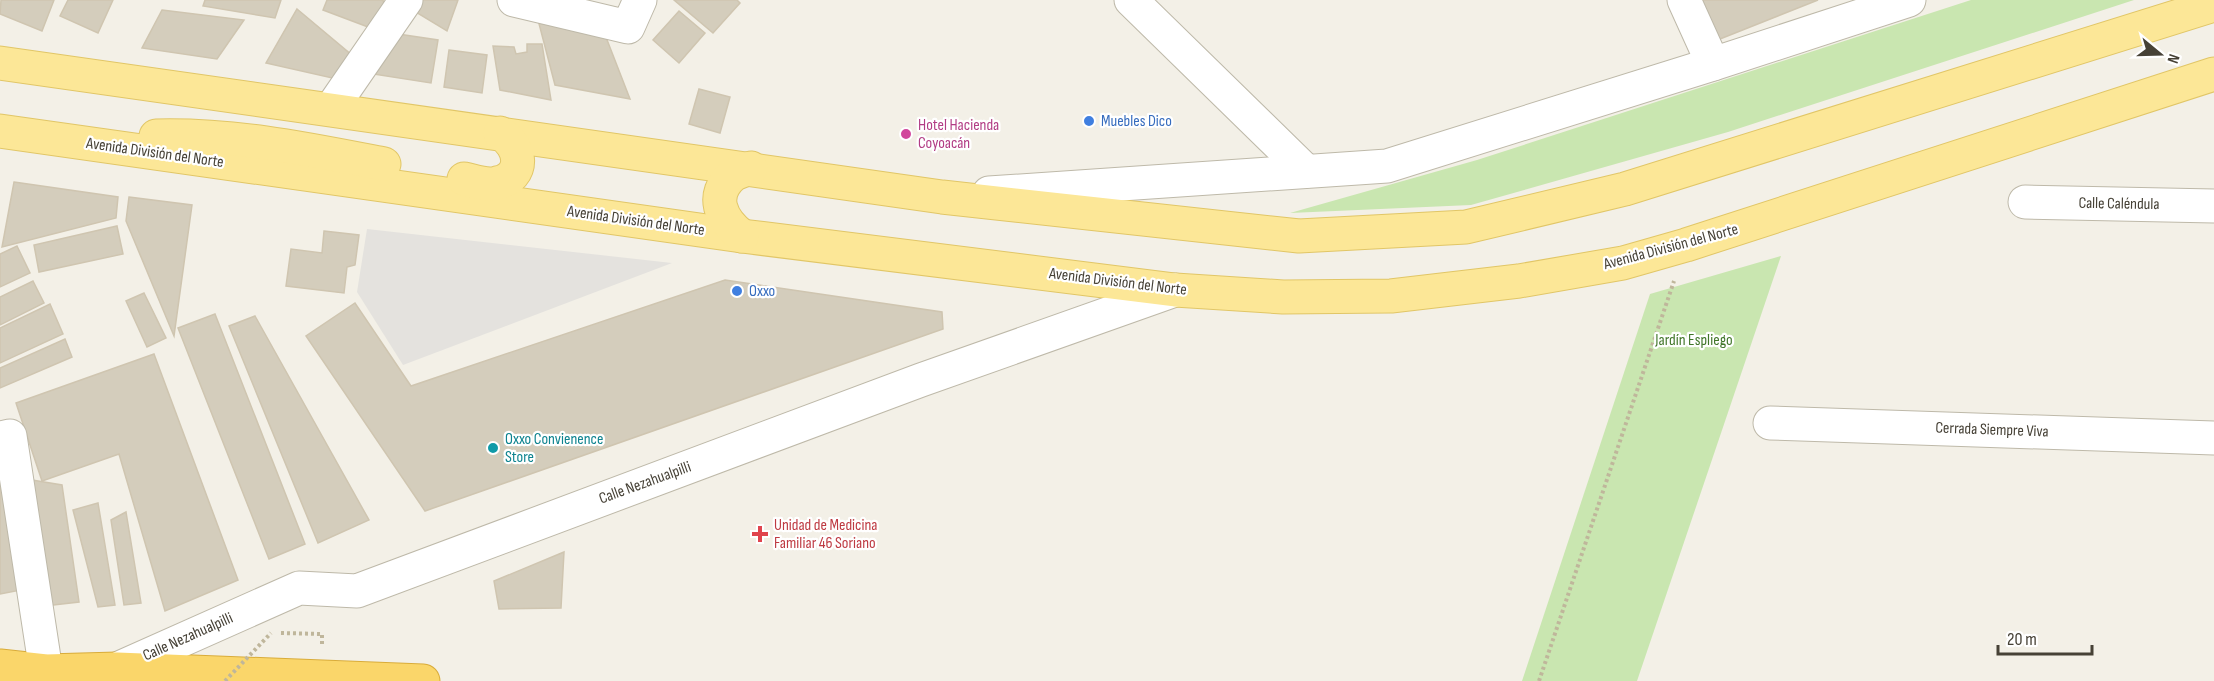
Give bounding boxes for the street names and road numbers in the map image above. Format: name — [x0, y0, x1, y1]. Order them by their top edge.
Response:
street label: Avenida División del Norte — [84, 134, 225, 172]
street label: Calle Caléndula — [2078, 194, 2160, 214]
street label: Avenida División del Norte — [565, 202, 706, 240]
street label: Avenida División del Norte — [1601, 220, 1740, 274]
street label: Avenida División del Norte — [1047, 264, 1188, 300]
street label: Cerrada Siempre Viva — [1935, 419, 2049, 441]
street label: Calle Nezahualpilli — [596, 458, 694, 508]
street label: Calle Nezahualpilli — [140, 609, 236, 665]

